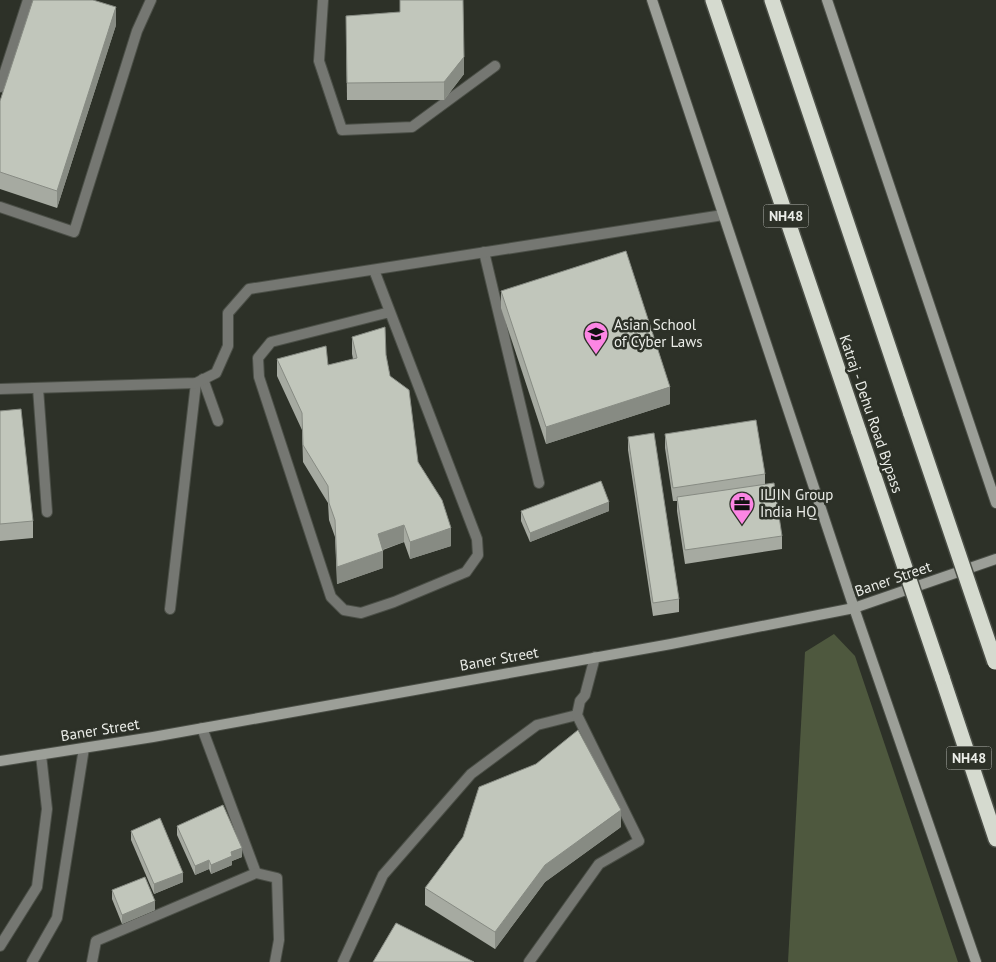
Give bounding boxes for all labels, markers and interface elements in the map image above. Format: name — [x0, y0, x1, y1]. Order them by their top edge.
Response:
road number: NH48 — [764, 205, 808, 228]
place label: Asian School of Cyber Laws — [614, 315, 703, 351]
school or university icon: Asian School of Cyber Laws — [583, 321, 609, 355]
street label: Katraj - Dehu Road Bypass — [835, 332, 908, 496]
place label: ILJIN Group India HQ — [760, 485, 833, 521]
office icon: ILJIN Group India HQ — [729, 491, 755, 525]
street label: Baner Street — [852, 557, 933, 600]
street label: Baner Street — [458, 642, 540, 675]
street label: Baner Street — [59, 714, 141, 745]
road number: NH48 — [946, 746, 992, 770]

